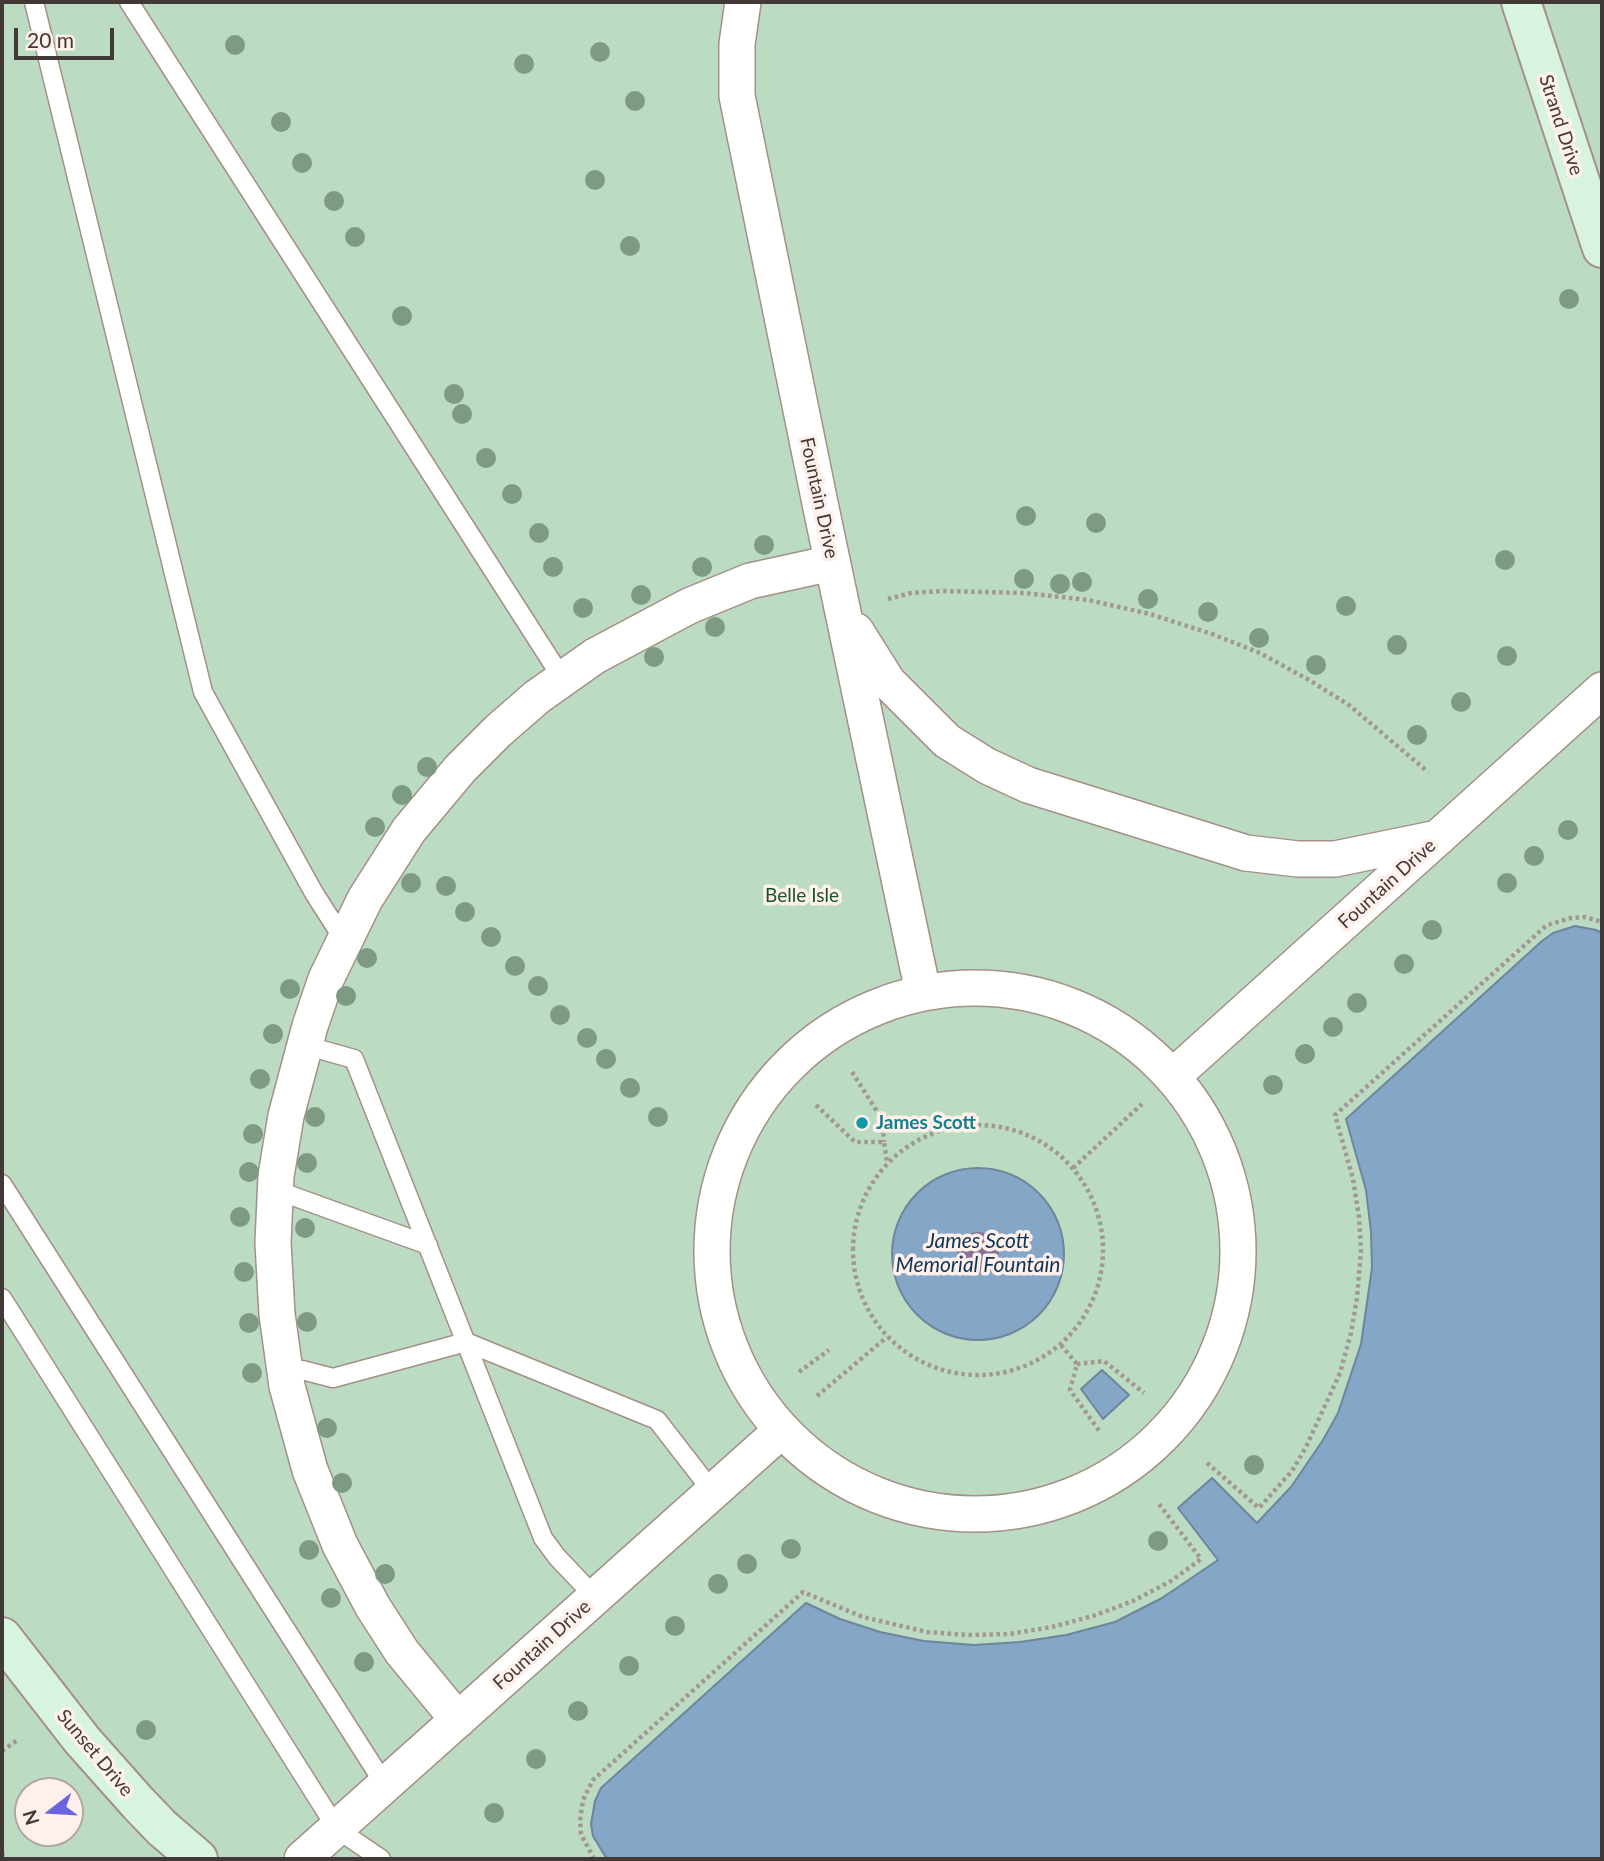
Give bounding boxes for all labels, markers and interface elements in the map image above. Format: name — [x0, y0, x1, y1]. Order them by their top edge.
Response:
scale bar — [18, 14, 117, 58]
text: 20 m — [27, 27, 74, 52]
street label: Strand Drive — [1534, 72, 1588, 178]
street label: Fountain Drive — [795, 435, 843, 561]
street label: Fountain Drive — [1334, 834, 1440, 934]
park label: Belle Isle — [765, 885, 839, 907]
place label: James Scott — [876, 1112, 976, 1134]
marker: James Scott — [854, 1115, 870, 1131]
water label: James Scott Memorial Fountain — [896, 1228, 1060, 1278]
street label: Fountain Drive — [489, 1595, 595, 1695]
street label: Sunset Drive — [52, 1705, 138, 1801]
north arrow — [14, 1777, 84, 1847]
text: N — [17, 1807, 43, 1828]

